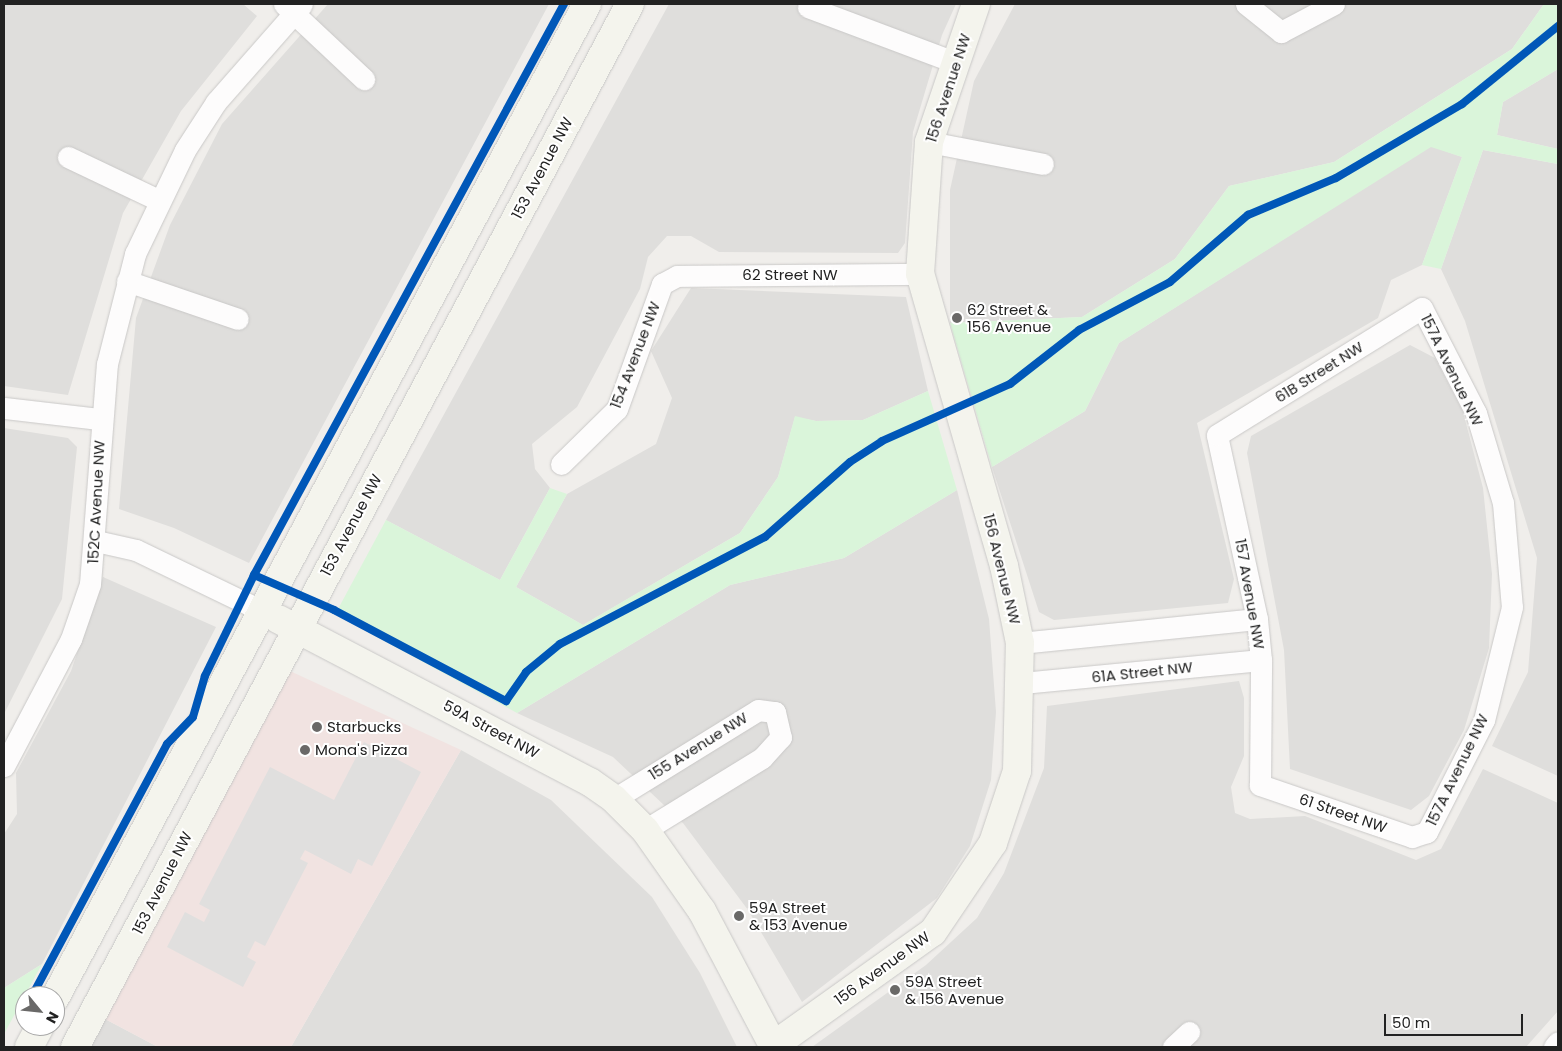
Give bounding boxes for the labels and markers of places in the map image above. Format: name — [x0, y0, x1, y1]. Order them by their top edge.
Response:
place label: 62 Street & 156 Avenue — [967, 300, 1051, 335]
marker: 62 Street & 156 Avenue — [951, 312, 963, 324]
place label: Starbucks — [327, 718, 401, 736]
marker: Starbucks — [311, 721, 323, 733]
place label: Mona's Pizza — [315, 741, 408, 759]
marker: Mona's Pizza — [299, 744, 311, 756]
place label: 59A Street & 153 Avenue — [749, 898, 847, 933]
marker: 59A Street & 153 Avenue — [733, 910, 745, 922]
place label: 59A Street & 156 Avenue — [905, 972, 1004, 1007]
marker: 59A Street & 156 Avenue — [889, 984, 901, 996]

